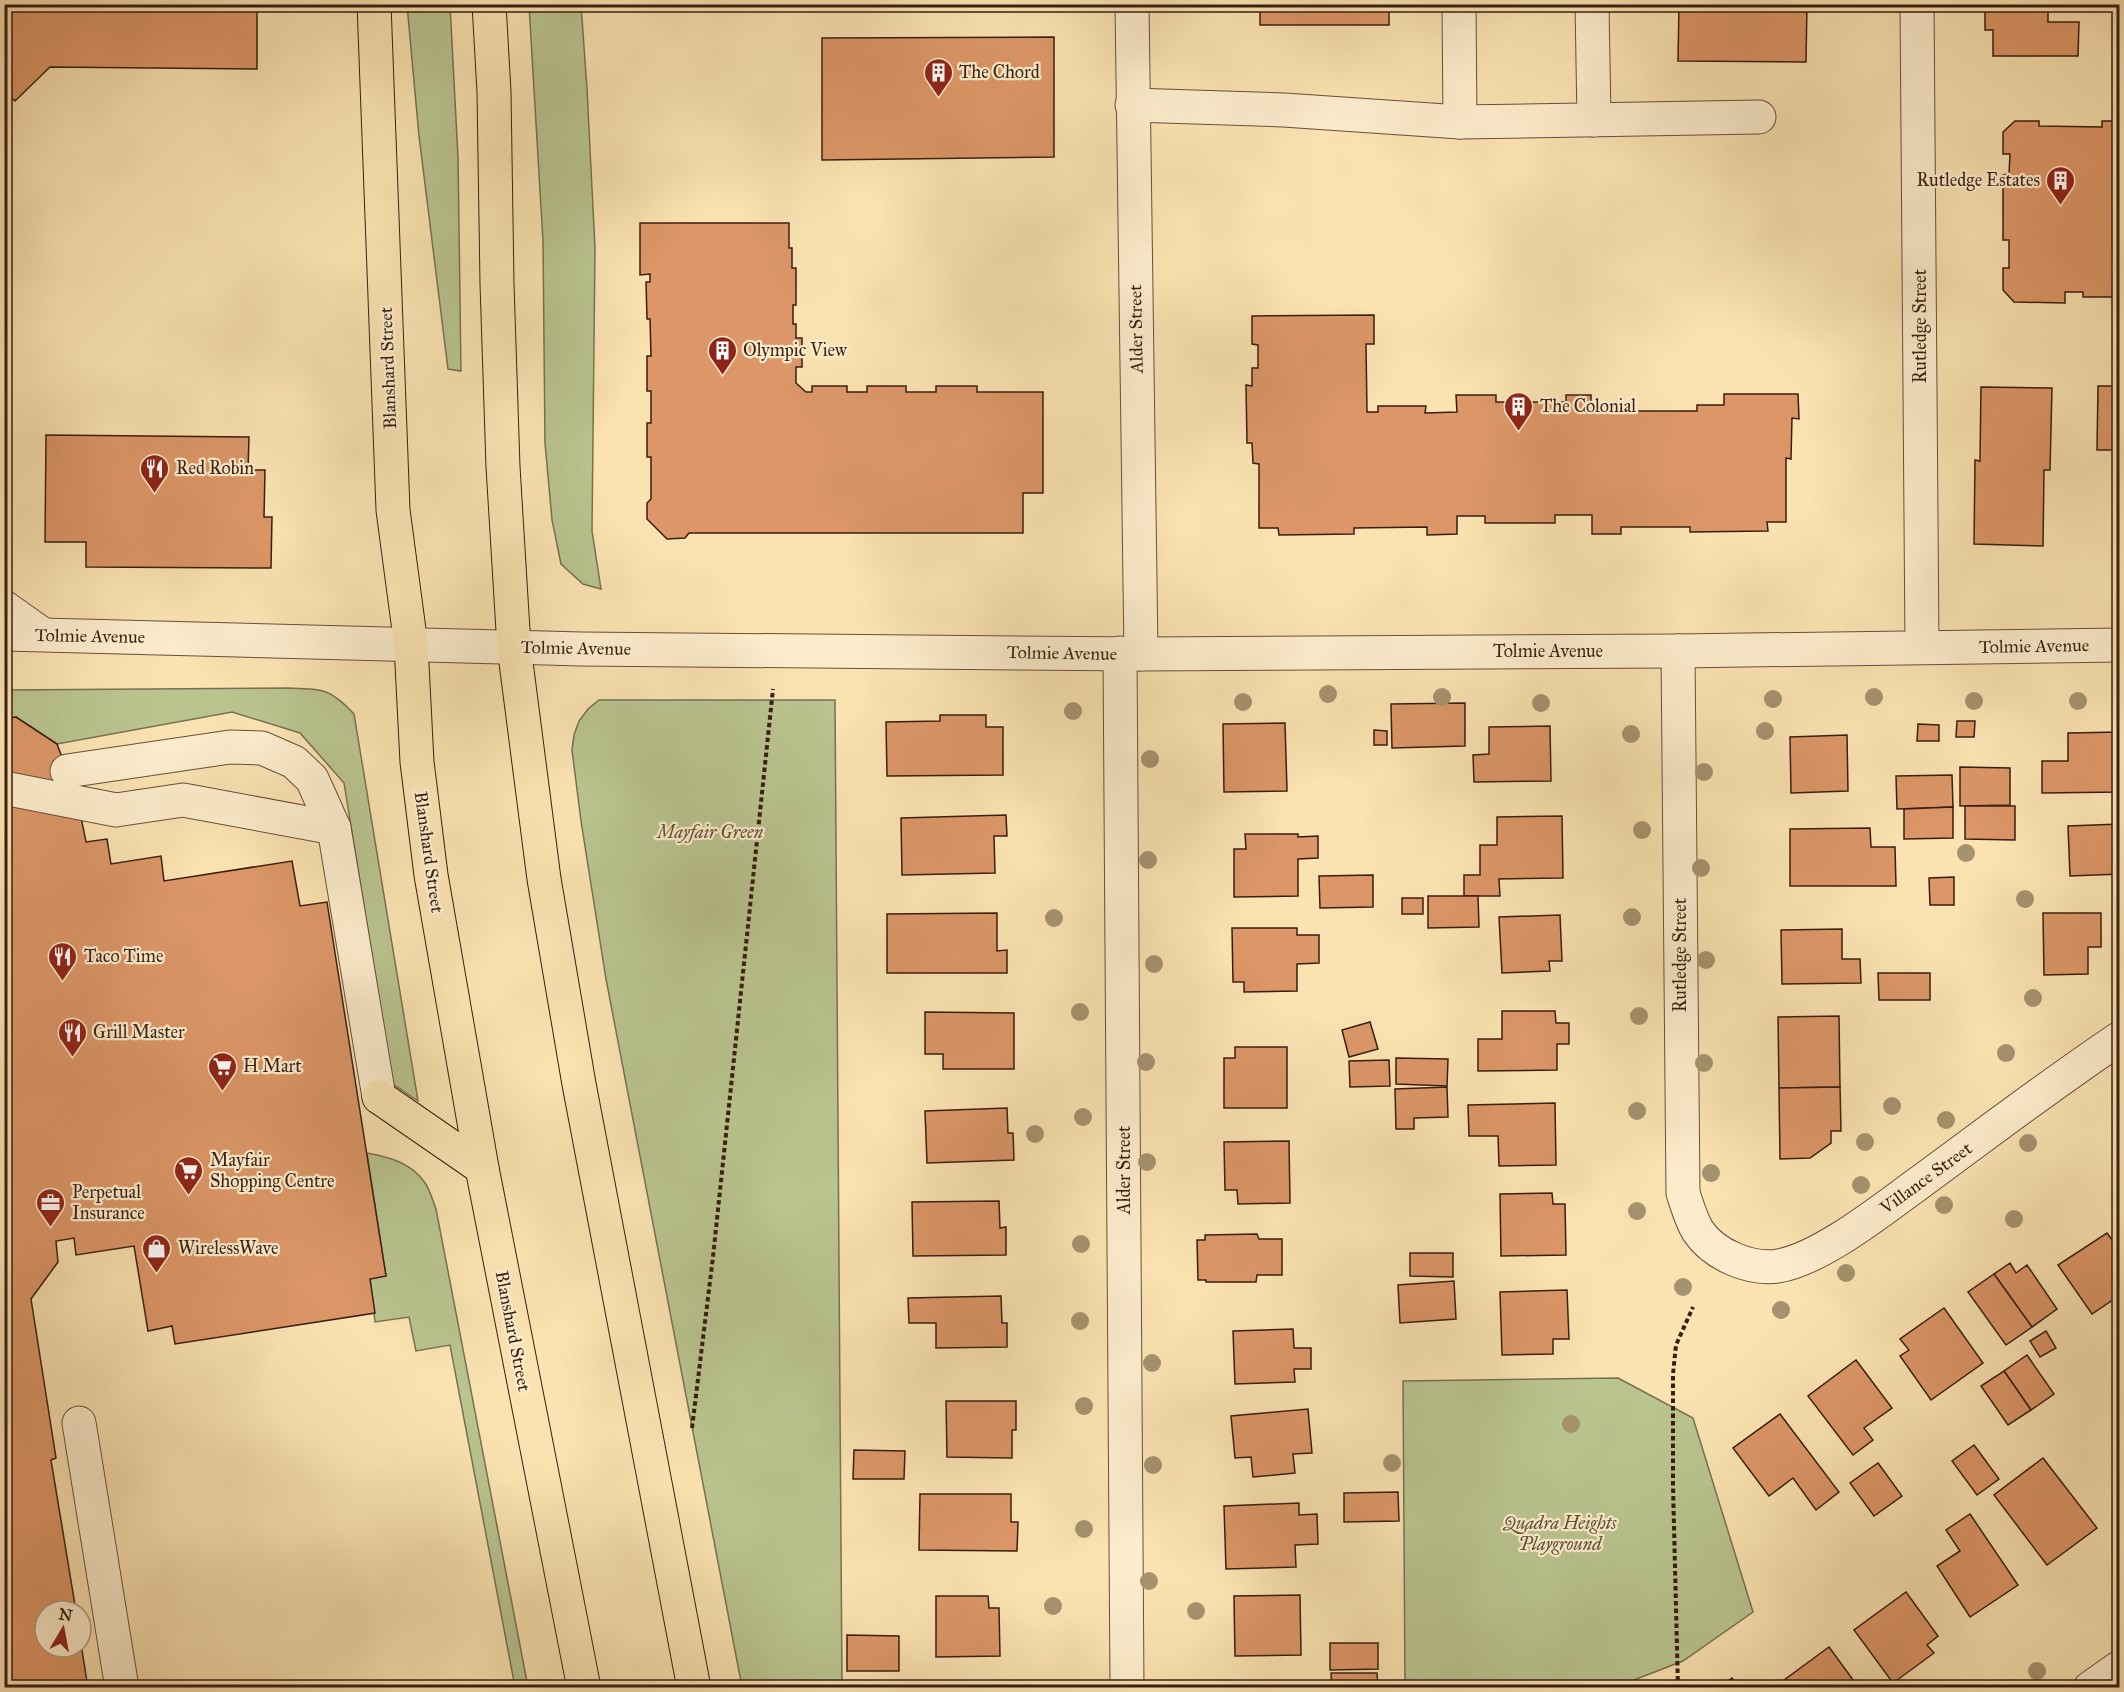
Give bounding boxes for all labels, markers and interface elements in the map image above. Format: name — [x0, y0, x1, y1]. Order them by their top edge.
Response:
building icon: The Chord — [922, 56, 954, 98]
place label: The Chord — [959, 61, 1040, 83]
building icon: Rutledge Estates — [2045, 164, 2077, 206]
place label: Rutledge Estates — [1917, 169, 2040, 192]
street label: Rutledge Street — [1909, 268, 1932, 383]
street label: Alder Street — [1124, 284, 1148, 375]
street label: Blanshard Street — [375, 306, 401, 430]
building icon: Olympic View — [706, 334, 738, 376]
place label: Olympic View — [743, 339, 847, 361]
building icon: The Colonial — [1503, 390, 1535, 432]
place label: The Colonial — [1540, 395, 1636, 417]
restaurant icon: Red Robin — [139, 452, 171, 494]
place label: Red Robin — [176, 457, 254, 479]
street label: Tolmie Avenue — [35, 624, 145, 648]
street label: Tolmie Avenue — [1979, 634, 2089, 658]
street label: Tolmie Avenue — [521, 636, 631, 660]
street label: Tolmie Avenue — [1493, 640, 1603, 662]
street label: Tolmie Avenue — [1007, 641, 1117, 665]
street label: Blanshard Street — [410, 790, 449, 915]
park label: Mayfair Green — [655, 821, 764, 843]
street label: Rutledge Street — [1669, 897, 1692, 1012]
restaurant icon: Taco Time — [47, 940, 79, 982]
place label: Taco Time — [84, 945, 163, 967]
restaurant icon: Grill Master — [56, 1016, 88, 1058]
place label: Grill Master — [93, 1021, 185, 1043]
supermarket icon: H Mart — [206, 1050, 238, 1092]
place label: H Mart — [243, 1055, 302, 1077]
street label: Alder Street — [1113, 1125, 1135, 1215]
street label: Villance Street — [1875, 1137, 1977, 1219]
place label: Mayfair Shopping Centre — [210, 1149, 334, 1193]
supermarket icon: Mayfair Shopping Centre — [173, 1154, 205, 1196]
place label: Perpetual Insurance — [72, 1181, 145, 1224]
office icon: Perpetual Insurance — [35, 1186, 67, 1228]
shop icon: WirelessWave — [141, 1232, 173, 1274]
place label: WirelessWave — [178, 1237, 279, 1259]
street label: Blanshard Street — [491, 1269, 536, 1394]
park label: Quadra Heights Playground — [1502, 1512, 1617, 1555]
north arrow — [33, 1599, 93, 1659]
text: N — [57, 1604, 74, 1625]

